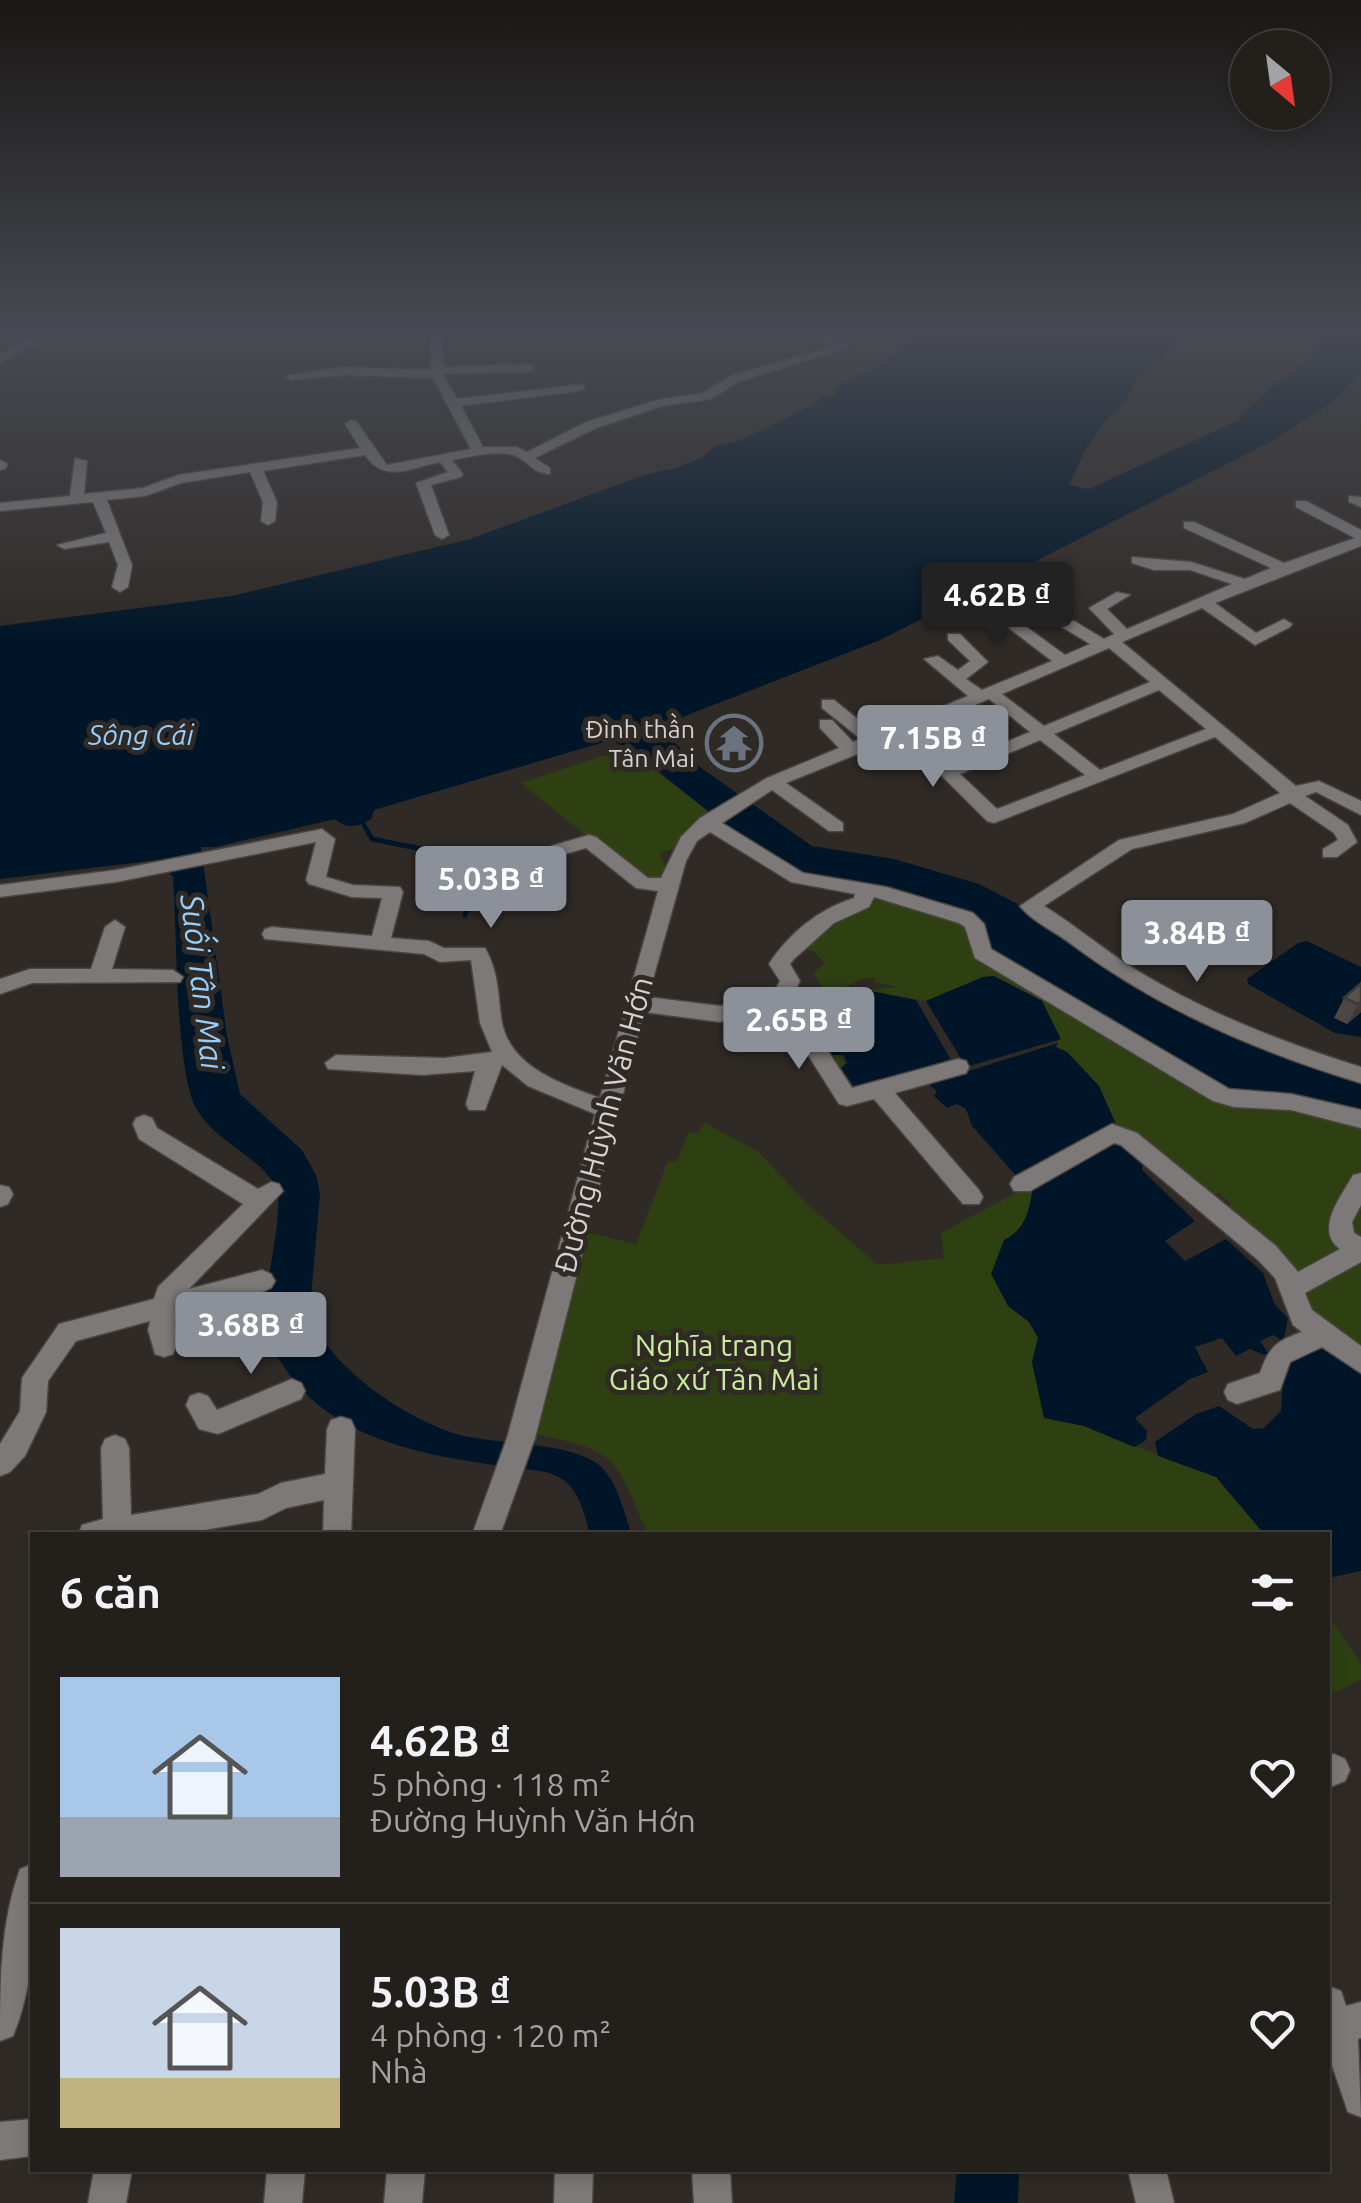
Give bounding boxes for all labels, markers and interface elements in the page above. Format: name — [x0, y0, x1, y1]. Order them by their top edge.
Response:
north arrow — [1230, 30, 1330, 130]
map controls — [1230, 30, 1330, 130]
pin: 4.62B ₫ — [905, 562, 1089, 647]
text: 4.62B ₫ — [943, 576, 1051, 612]
pin: 7.15B ₫ — [841, 705, 1025, 790]
place label: Đình thần Tân Mai — [585, 712, 695, 772]
temple icon: Đình thần Tân Mai — [704, 713, 764, 773]
water label: Sông Cái — [87, 719, 195, 750]
text: 7.15B ₫ — [879, 719, 987, 755]
pin: 5.03B ₫ — [399, 846, 583, 931]
text: 5.03B ₫ — [437, 860, 545, 896]
water label: Suối Tân Mai — [174, 891, 235, 1073]
pin: 3.84B ₫ — [1105, 900, 1289, 985]
text: 3.84B ₫ — [1143, 914, 1251, 950]
street label: Đường Huỳnh Văn Hớn — [547, 973, 659, 1277]
pin: 2.65B ₫ — [707, 987, 891, 1072]
text: 2.65B ₫ — [745, 1001, 853, 1037]
pin: 3.68B ₫ — [159, 1292, 343, 1377]
text: 3.68B ₫ — [197, 1306, 305, 1342]
park label: Nghĩa trang Giáo xứ Tân Mai — [609, 1328, 819, 1396]
icon: filters — [1245, 1565, 1300, 1620]
text: 6 căn — [60, 1569, 161, 1616]
icon: home — [140, 1717, 260, 1837]
text: 4.62B ₫ — [370, 1717, 511, 1764]
icon: heart — [1245, 1750, 1300, 1805]
text: 5 phòng · 118 m² — [370, 1766, 611, 1802]
text: Đường Huỳnh Văn Hớn — [370, 1802, 696, 1838]
icon: home — [140, 1968, 260, 2088]
text: 5.03B ₫ — [370, 1968, 511, 2015]
icon: heart — [1245, 2001, 1300, 2056]
text: 4 phòng · 120 m² — [370, 2017, 611, 2053]
text: Nhà — [370, 2053, 428, 2089]

